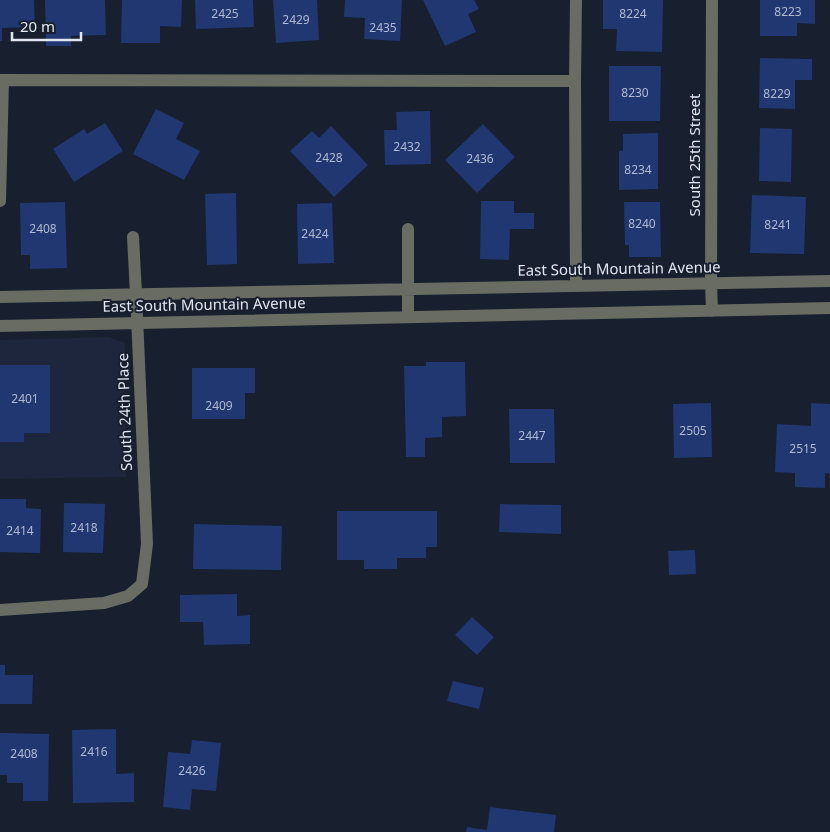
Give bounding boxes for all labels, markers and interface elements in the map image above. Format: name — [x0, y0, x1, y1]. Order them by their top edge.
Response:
house number: 8223 — [774, 3, 802, 20]
house number: 2425 — [211, 5, 239, 22]
house number: 8224 — [619, 5, 647, 22]
scale bar — [12, 10, 81, 42]
house number: 2429 — [282, 11, 310, 28]
text: 20 m — [20, 16, 55, 36]
house number: 2435 — [369, 19, 397, 36]
house number: 8230 — [621, 84, 649, 101]
house number: 8229 — [763, 85, 791, 102]
street label: South 25th Street — [684, 93, 704, 216]
house number: 2432 — [393, 138, 421, 155]
house number: 2428 — [315, 149, 343, 166]
house number: 2436 — [466, 150, 494, 167]
house number: 8234 — [624, 161, 652, 178]
house number: 8240 — [628, 215, 656, 232]
house number: 8241 — [764, 216, 792, 233]
house number: 2408 — [29, 220, 57, 237]
house number: 2424 — [301, 225, 329, 242]
street label: East South Mountain Avenue — [517, 256, 721, 280]
street label: East South Mountain Avenue — [102, 292, 306, 316]
street label: South 24th Place — [112, 353, 136, 471]
house number: 2401 — [11, 390, 39, 407]
house number: 2409 — [205, 397, 233, 414]
house number: 2505 — [679, 422, 707, 439]
house number: 2447 — [518, 427, 546, 444]
house number: 2515 — [789, 440, 817, 457]
house number: 2418 — [70, 519, 98, 536]
house number: 2414 — [6, 522, 34, 539]
house number: 2416 — [80, 743, 108, 760]
house number: 2408 — [10, 745, 38, 762]
house number: 2426 — [178, 762, 206, 779]

